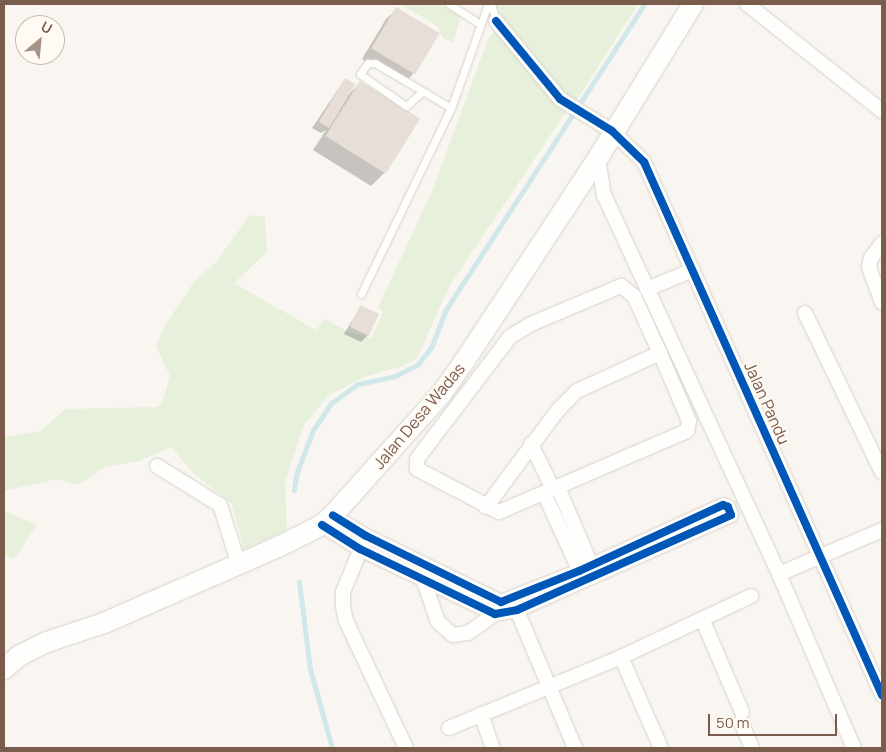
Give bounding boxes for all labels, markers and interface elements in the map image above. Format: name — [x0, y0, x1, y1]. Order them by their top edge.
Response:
north arrow — [15, 15, 65, 65]
text: U — [38, 16, 56, 38]
street label: Jalan Desa Wadas — [369, 359, 469, 473]
street label: Jalan Pandu — [740, 359, 794, 447]
scale bar — [711, 704, 840, 736]
text: 50 m — [716, 712, 750, 733]

